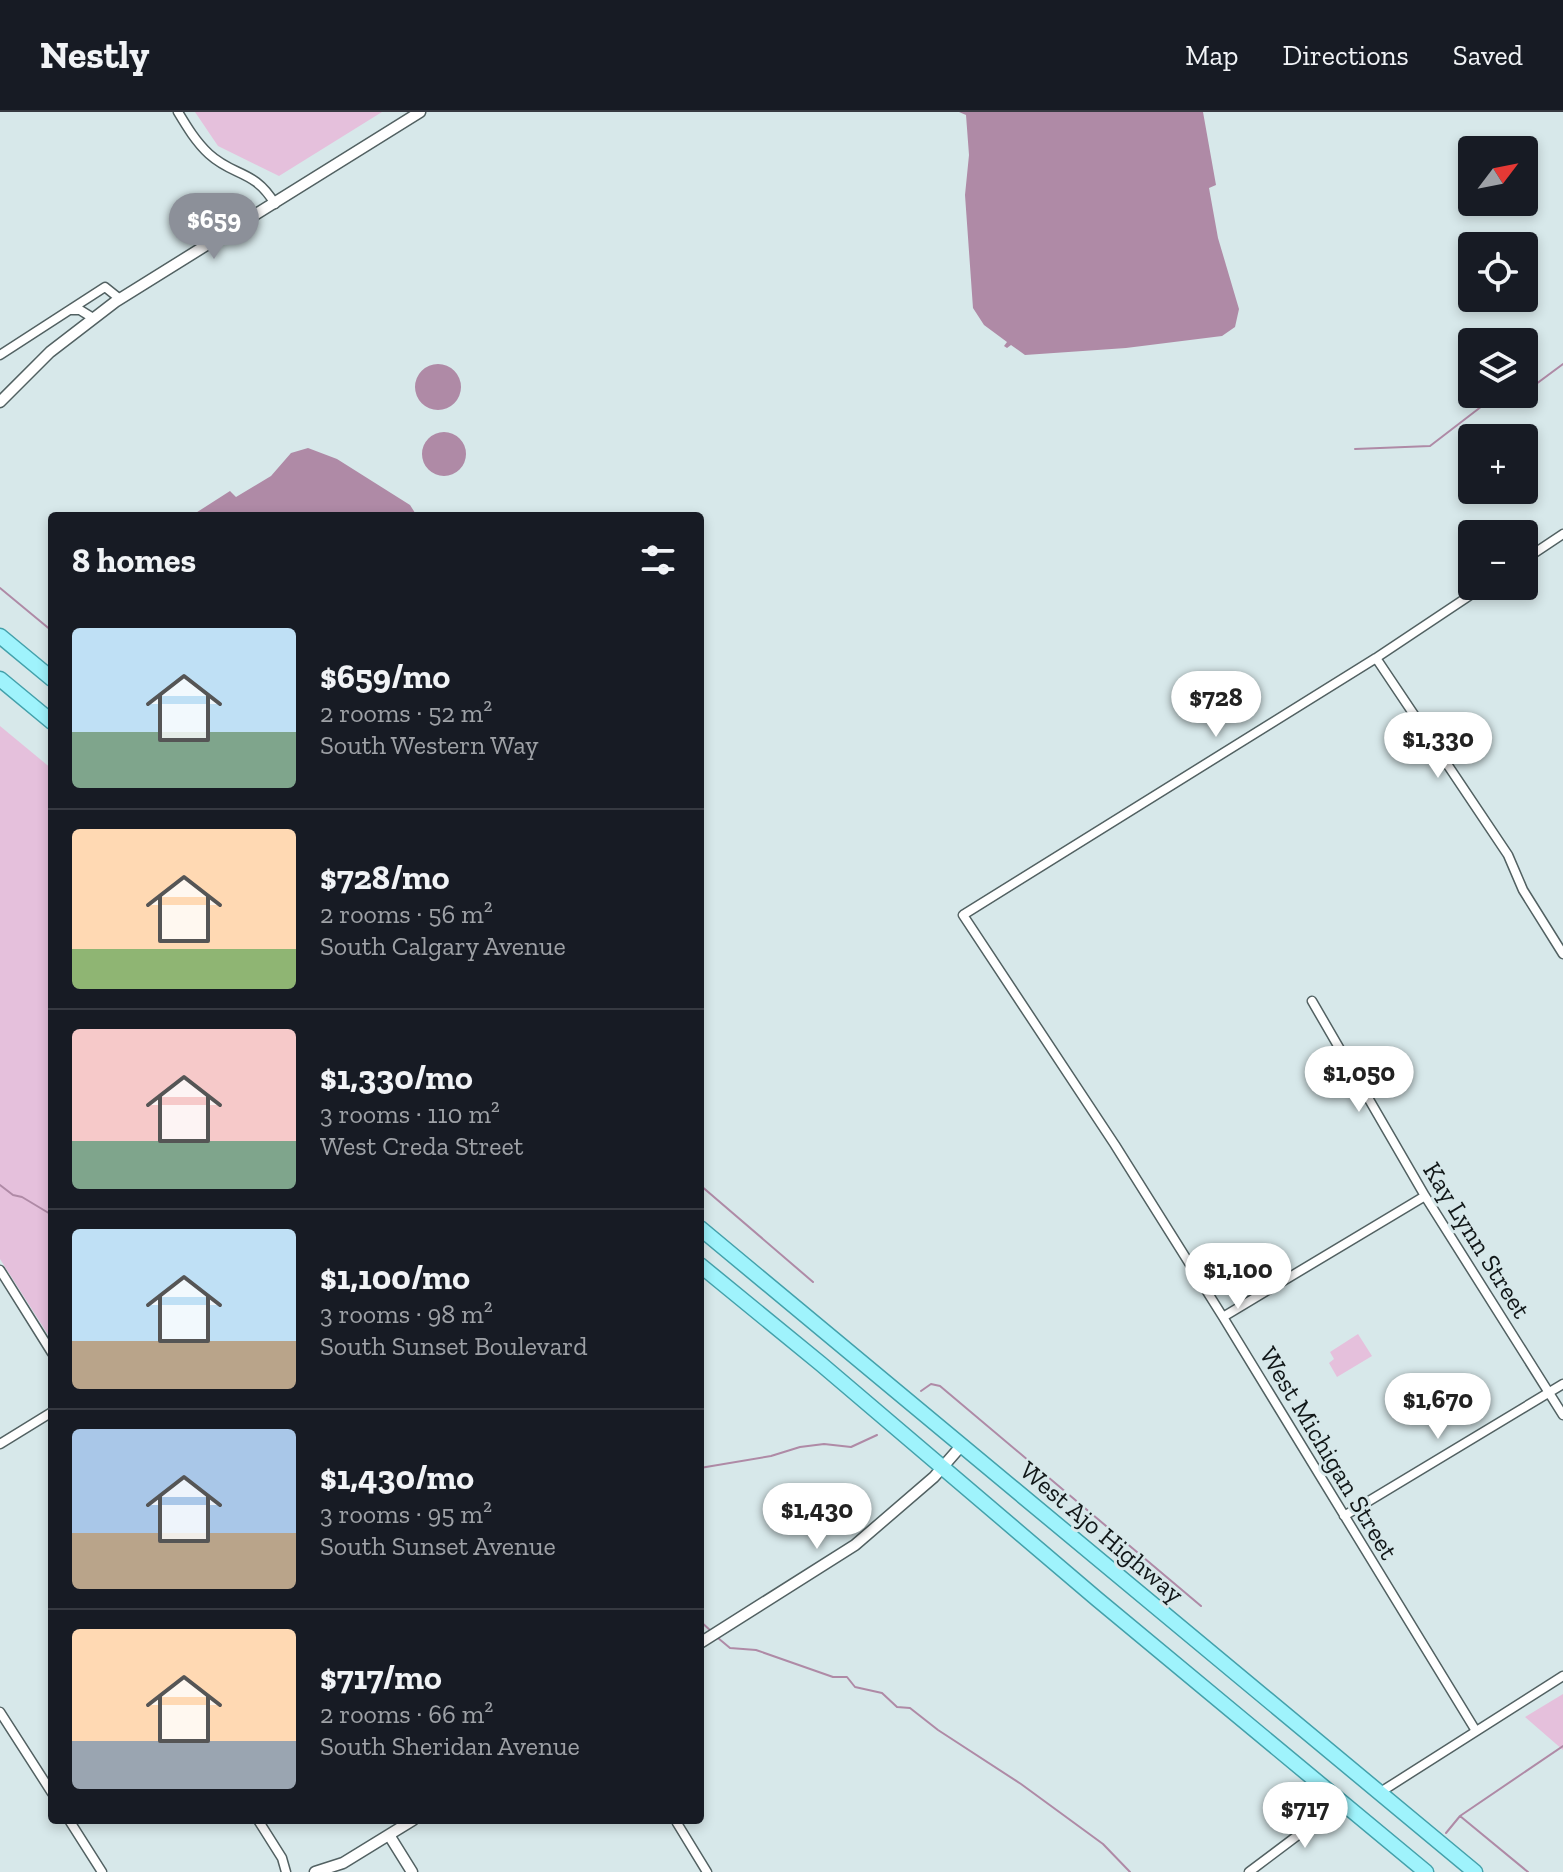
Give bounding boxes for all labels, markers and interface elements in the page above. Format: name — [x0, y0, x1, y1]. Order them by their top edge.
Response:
text: Nestly — [40, 32, 149, 78]
text: Map — [1185, 39, 1238, 72]
text: Directions — [1282, 39, 1409, 72]
text: Saved — [1453, 39, 1523, 72]
north arrow — [1458, 136, 1538, 216]
map controls — [1458, 136, 1538, 600]
pin: $659 — [167, 193, 261, 261]
text: $659 — [187, 203, 241, 235]
button: locate — [1458, 232, 1538, 312]
button: layers — [1458, 328, 1538, 408]
button: + — [1458, 424, 1538, 504]
button: − — [1458, 520, 1538, 600]
icon: filters — [636, 538, 680, 582]
text: 8 homes — [72, 540, 196, 581]
text: $659/mo — [320, 656, 450, 697]
icon: home — [136, 660, 232, 756]
pin: $728 — [1169, 671, 1263, 739]
text: $728 — [1189, 681, 1243, 713]
text: 2 rooms · 52 m² — [320, 697, 492, 729]
pin: $1,330 — [1373, 712, 1503, 780]
text: $1,330 — [1402, 722, 1474, 754]
text: South Western Way — [320, 729, 539, 761]
text: $728/mo — [320, 857, 450, 898]
icon: home — [136, 861, 232, 957]
text: 2 rooms · 56 m² — [320, 898, 493, 930]
text: South Calgary Avenue — [320, 930, 566, 962]
pin: $1,050 — [1294, 1046, 1424, 1114]
text: $1,050 — [1323, 1056, 1395, 1088]
text: $1,330/mo — [320, 1057, 473, 1098]
icon: home — [136, 1061, 232, 1157]
text: 3 rooms · 110 m² — [320, 1098, 500, 1130]
text: West Creda Street — [320, 1130, 523, 1162]
street label: Kay Lynn Street — [1416, 1156, 1538, 1324]
pin: $1,100 — [1173, 1243, 1303, 1311]
text: $1,100 — [1203, 1253, 1273, 1285]
text: $1,100/mo — [320, 1257, 470, 1298]
icon: home — [136, 1261, 232, 1357]
text: 3 rooms · 98 m² — [320, 1298, 493, 1330]
text: South Sunset Boulevard — [320, 1330, 587, 1362]
street label: West Michigan Street — [1253, 1341, 1405, 1565]
pin: $1,670 — [1373, 1373, 1503, 1441]
text: $1,670 — [1403, 1383, 1473, 1415]
street label: West Ajo Highway — [1013, 1454, 1191, 1610]
text: $1,430/mo — [320, 1457, 474, 1498]
icon: home — [136, 1461, 232, 1557]
pin: $1,430 — [752, 1483, 882, 1551]
text: $1,430 — [781, 1493, 853, 1525]
text: 3 rooms · 95 m² — [320, 1498, 492, 1530]
text: South Sunset Avenue — [320, 1530, 556, 1562]
text: $717/mo — [320, 1657, 442, 1698]
icon: home — [136, 1661, 232, 1757]
text: 2 rooms · 66 m² — [320, 1698, 493, 1730]
text: South Sheridan Avenue — [320, 1730, 580, 1762]
pin: $717 — [1258, 1782, 1352, 1850]
text: $717 — [1281, 1792, 1329, 1824]

